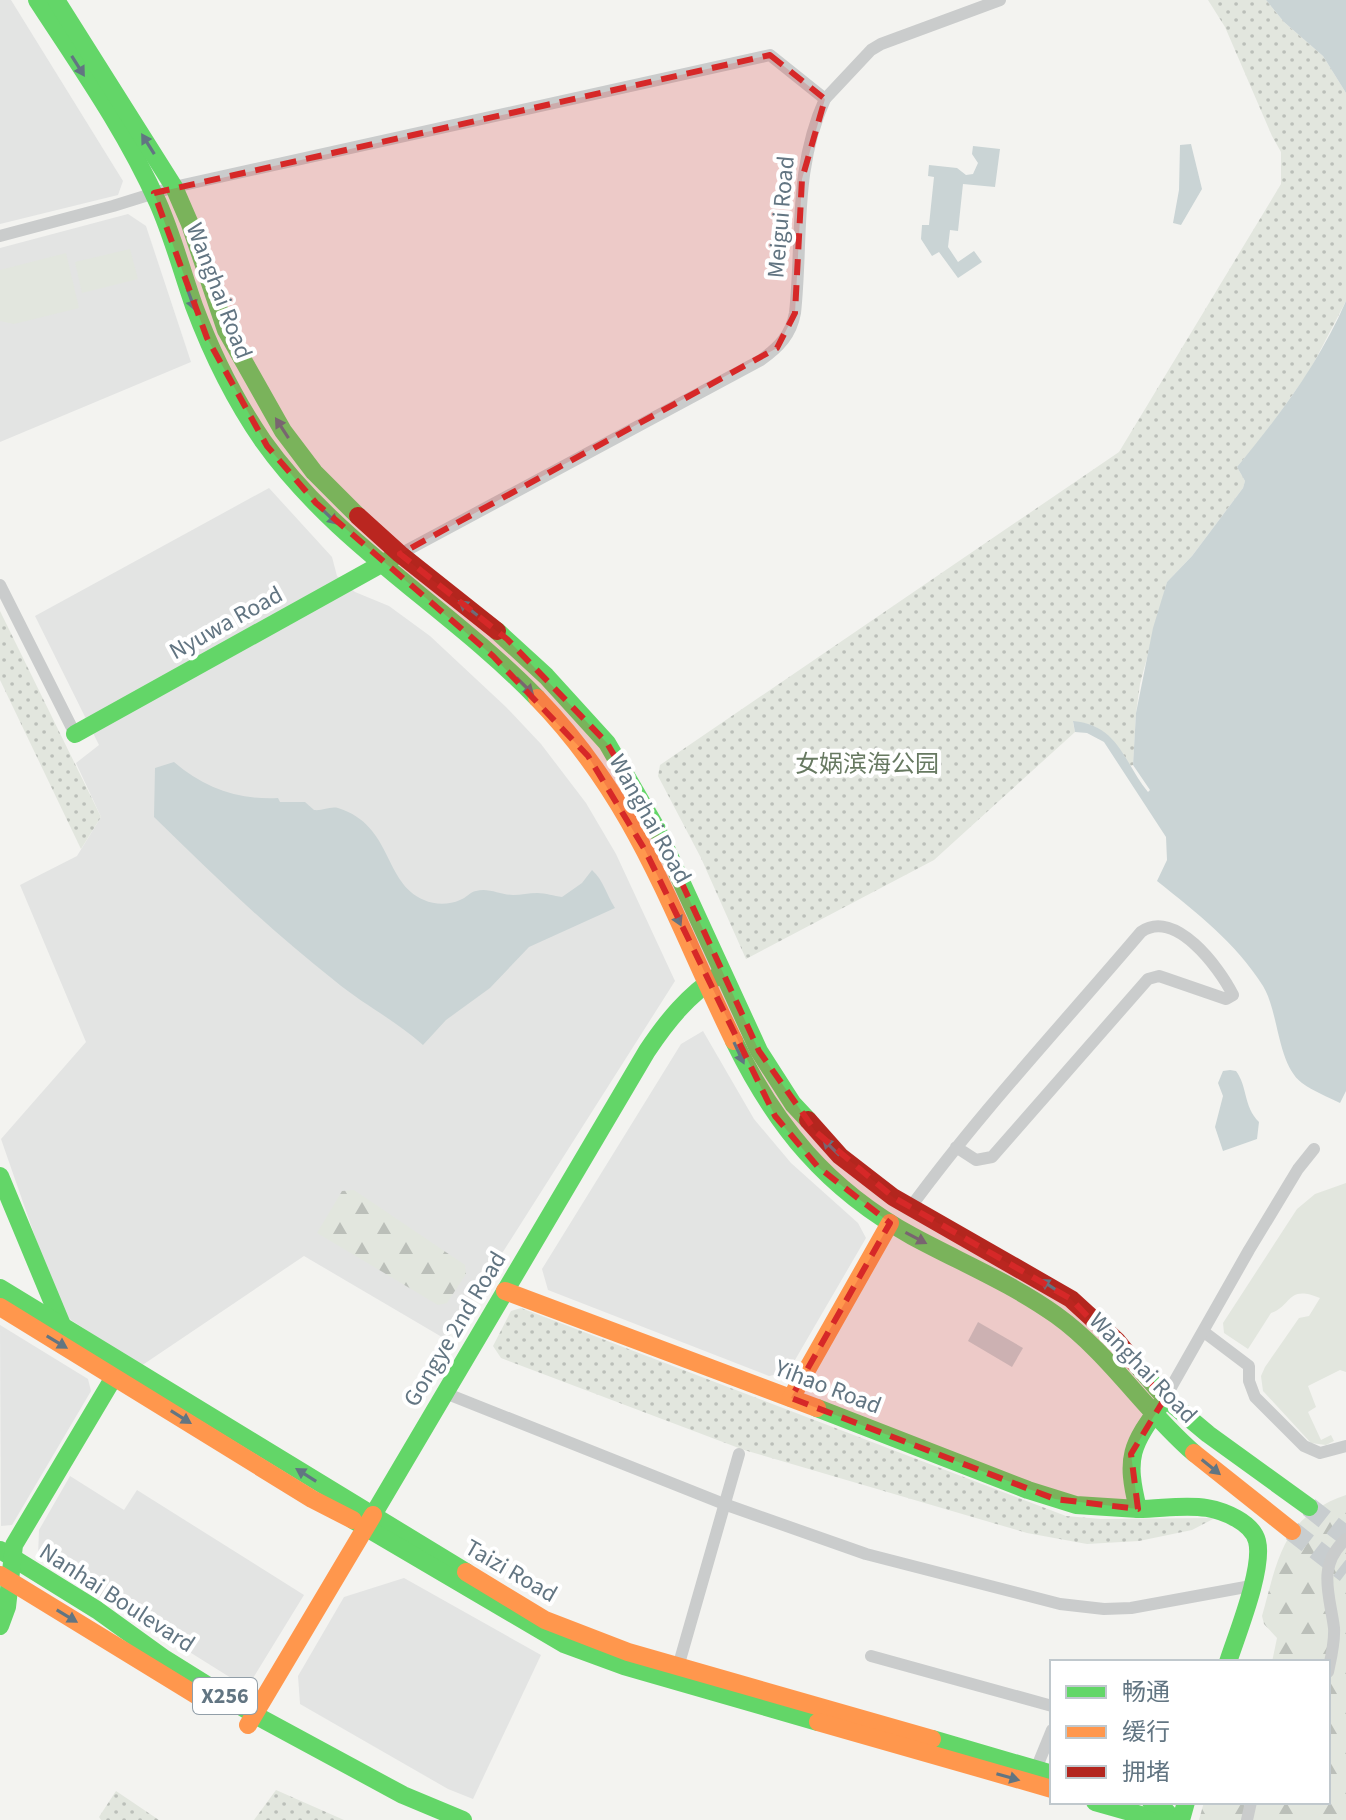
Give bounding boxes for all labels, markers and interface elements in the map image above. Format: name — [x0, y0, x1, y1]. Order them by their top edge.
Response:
one-way arrow — [71, 55, 85, 77]
one-way arrow — [141, 133, 155, 155]
street label: Meigui Road — [758, 154, 804, 280]
street label: Wanghai Road — [177, 218, 261, 364]
one-way arrow — [185, 287, 198, 311]
one-way arrow — [275, 418, 290, 439]
one-way arrow — [319, 506, 338, 525]
street label: Nyuwa Road — [163, 577, 289, 669]
one-way arrow — [458, 600, 478, 616]
one-way arrow — [515, 676, 534, 695]
park label: 女娲滨海公园 — [795, 747, 939, 782]
street label: Wanghai Road — [600, 748, 700, 890]
one-way arrow — [669, 904, 682, 927]
one-way arrow — [733, 1042, 746, 1065]
one-way arrow — [822, 1138, 841, 1157]
one-way arrow — [905, 1230, 927, 1244]
street label: Gongye 2nd Road — [395, 1245, 515, 1413]
one-way arrow — [1039, 1278, 1060, 1293]
street label: Wanghai Road — [1081, 1304, 1205, 1432]
one-way arrow — [46, 1335, 68, 1349]
street label: Yihao Road — [769, 1350, 886, 1423]
one-way arrow — [170, 1410, 192, 1424]
one-way arrow — [1201, 1458, 1221, 1475]
one-way arrow — [295, 1468, 317, 1482]
street label: Taizi Road — [458, 1530, 564, 1612]
street label: Nanhai Boulevard — [32, 1535, 202, 1661]
one-way arrow — [56, 1609, 78, 1623]
legend — [1050, 1660, 1330, 1804]
text: 畅通 — [1122, 1675, 1170, 1710]
road number: X256 — [193, 1678, 257, 1714]
text: 缓行 — [1122, 1715, 1170, 1750]
text: 拥堵 — [1122, 1755, 1170, 1790]
one-way arrow — [996, 1771, 1020, 1784]

